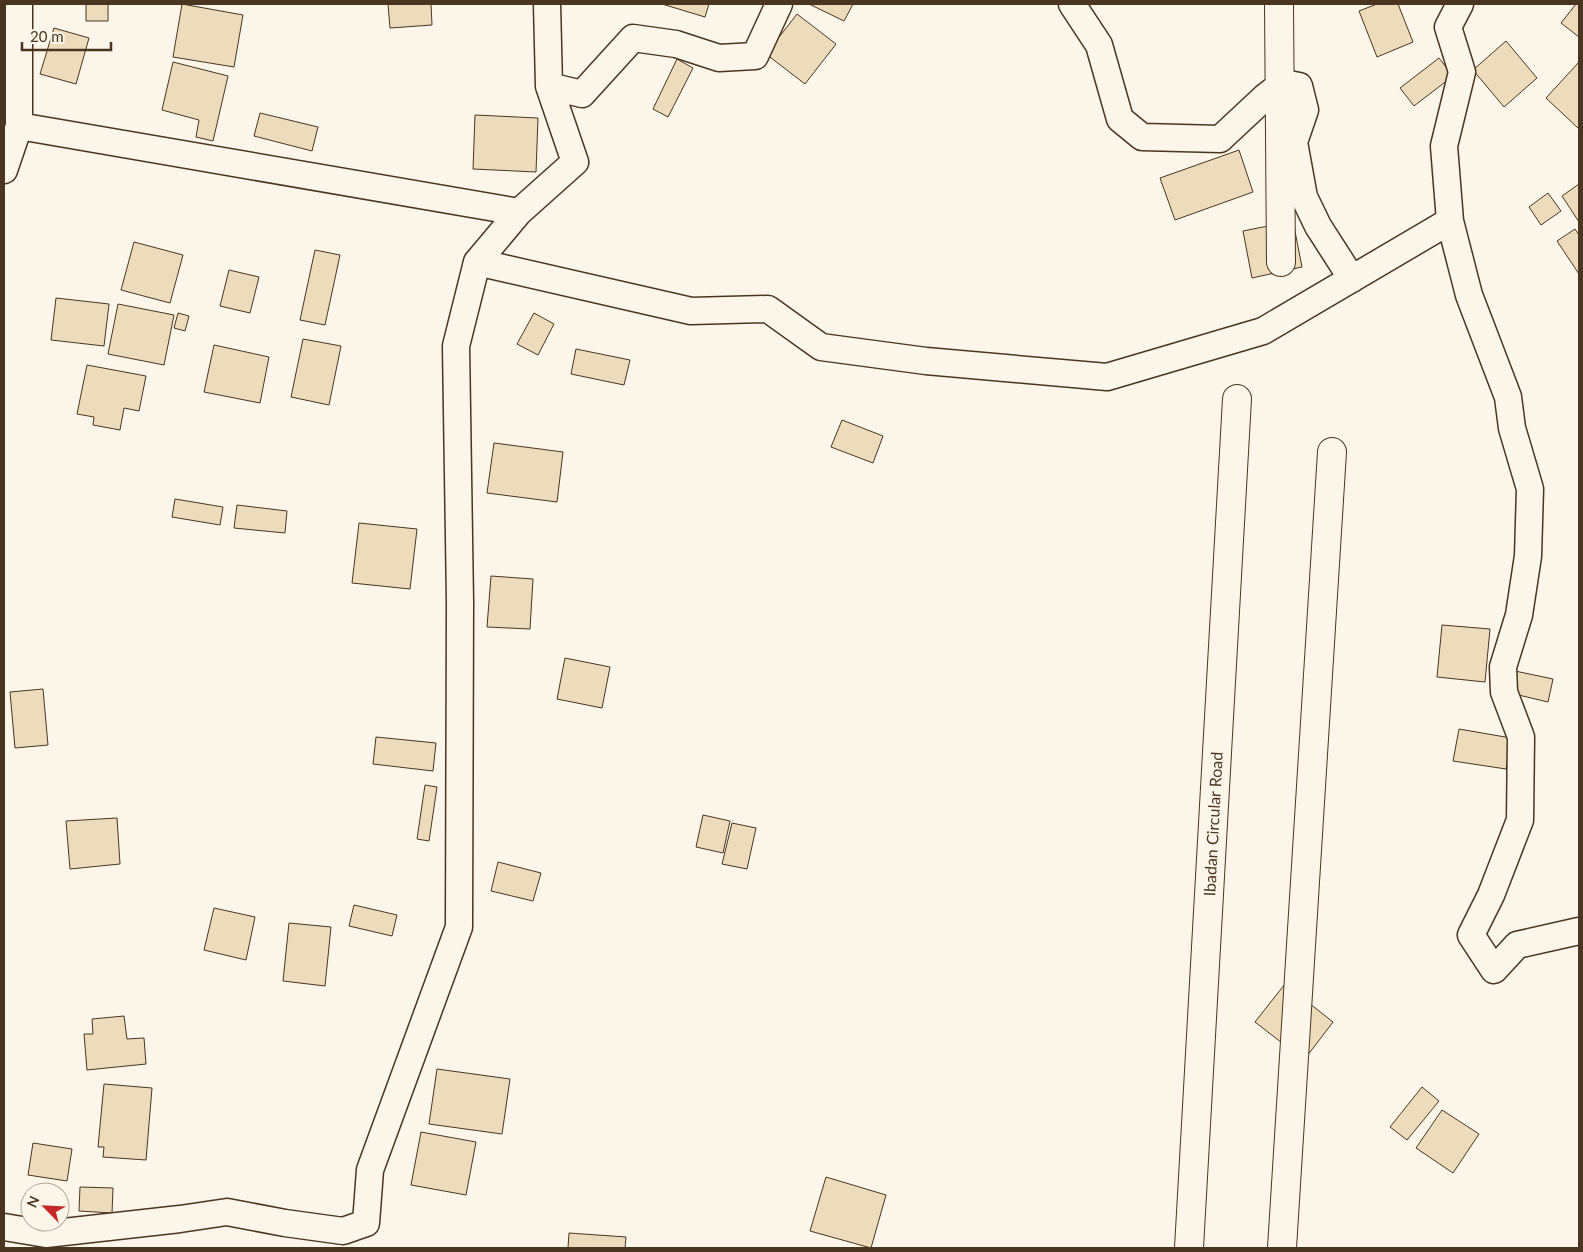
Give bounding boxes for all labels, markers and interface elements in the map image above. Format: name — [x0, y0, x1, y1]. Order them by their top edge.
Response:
scale bar — [22, 20, 111, 52]
text: 20 m — [30, 27, 64, 45]
street label: Ibadan Circular Road — [1199, 751, 1226, 897]
north arrow — [20, 1182, 70, 1232]
text: N — [23, 1193, 43, 1210]

